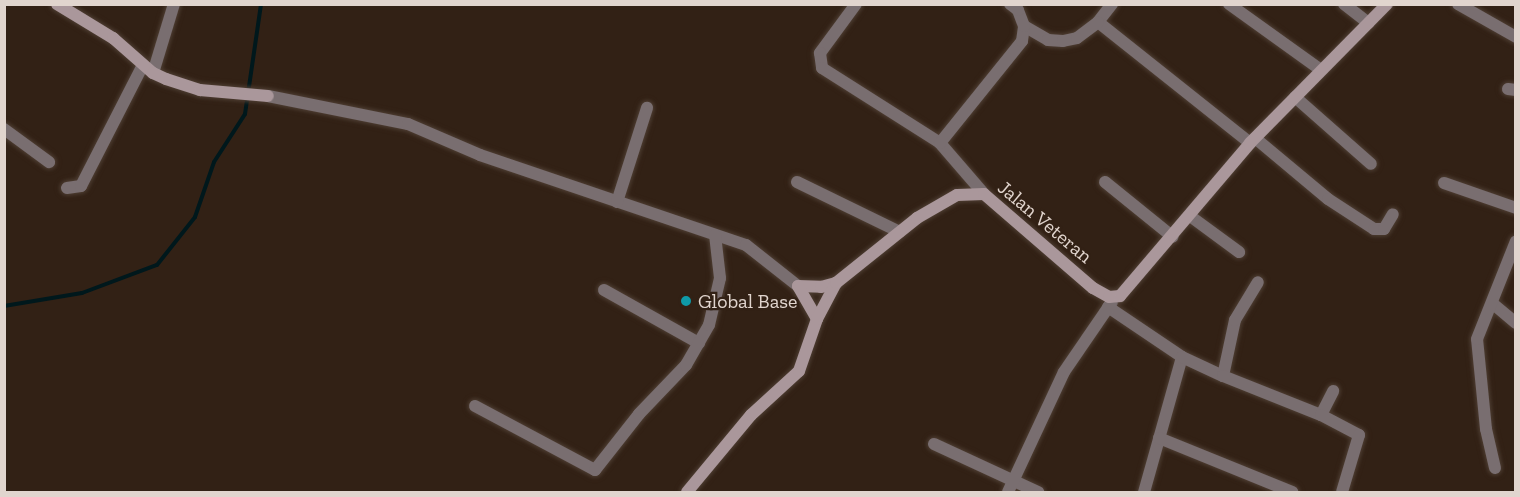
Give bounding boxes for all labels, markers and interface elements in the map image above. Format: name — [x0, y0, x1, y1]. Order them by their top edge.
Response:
street label: Jalan Veteran — [993, 175, 1097, 269]
place label: Global Base — [698, 289, 797, 313]
marker: Global Base — [679, 294, 693, 308]

